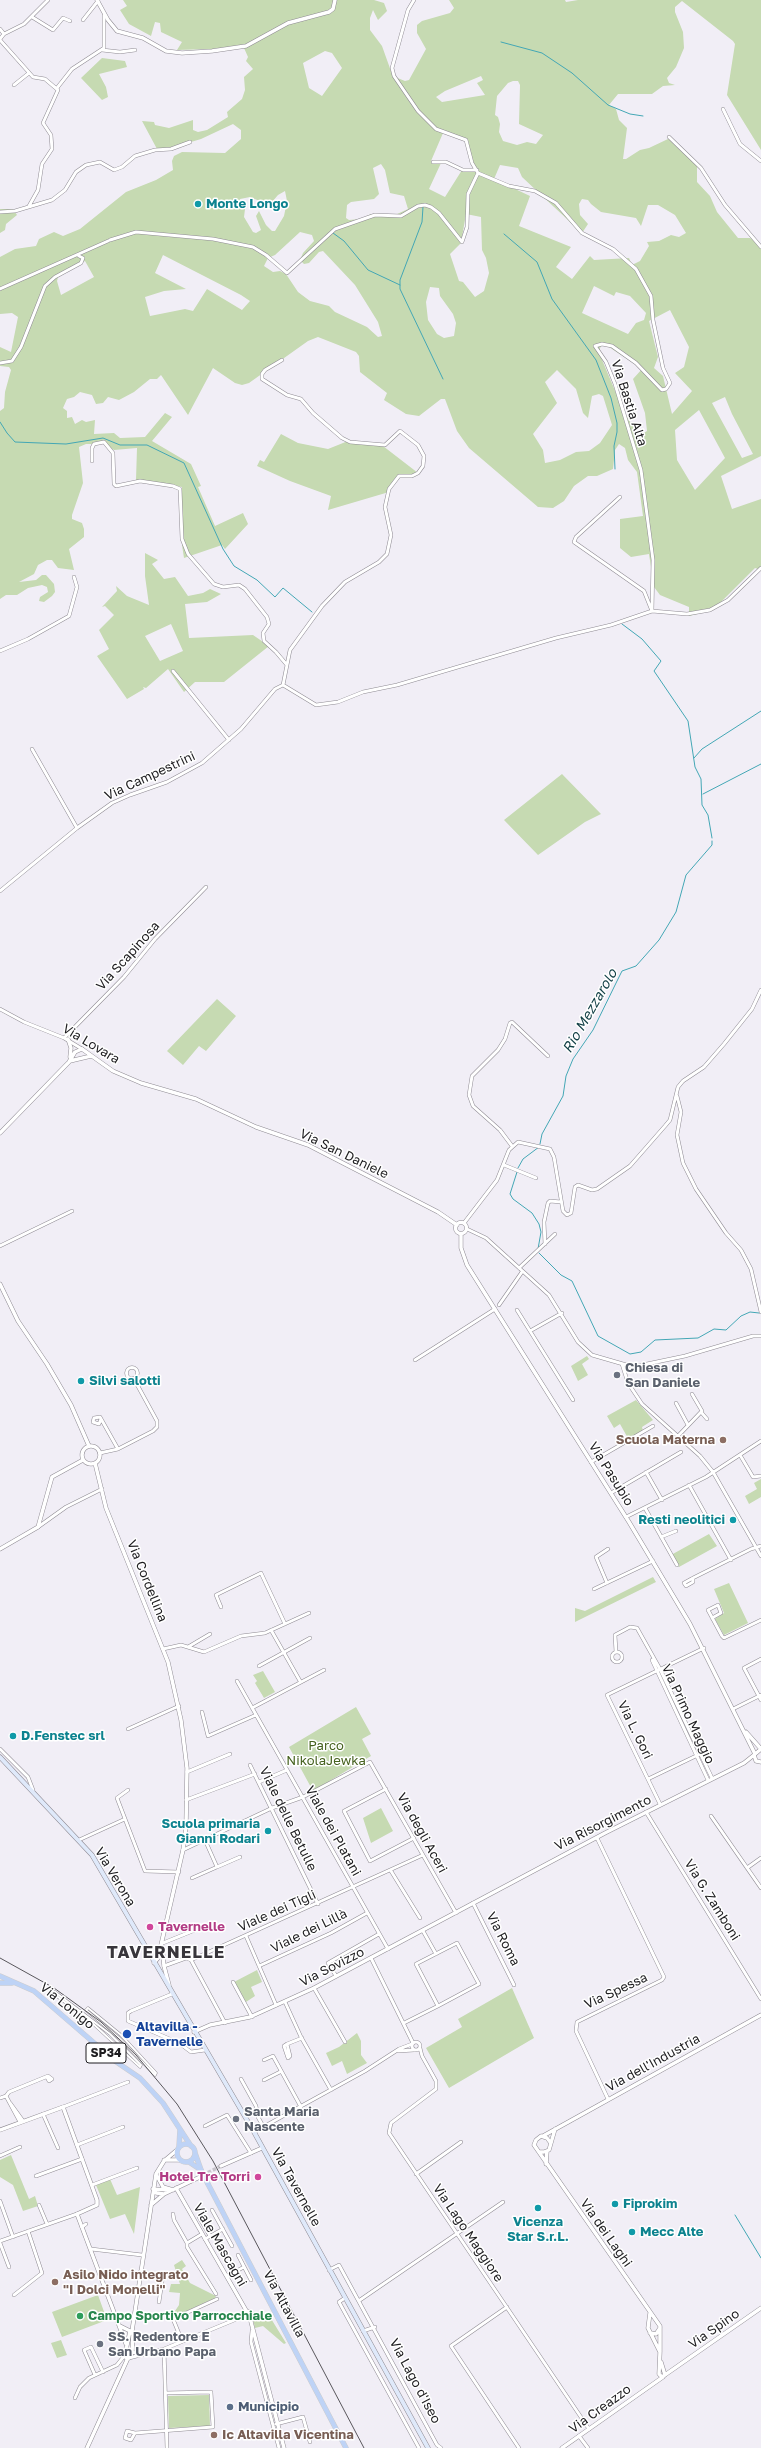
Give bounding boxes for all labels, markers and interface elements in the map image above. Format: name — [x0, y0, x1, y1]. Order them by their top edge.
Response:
place label: Monte Longo — [206, 196, 288, 212]
marker: Monte Longo — [193, 199, 203, 209]
street label: Via Bastia Alta — [608, 358, 650, 448]
street label: Via Campestrini — [102, 748, 198, 804]
street label: Via Scapinosa — [93, 918, 163, 994]
water label: Rio Mezzarolo — [559, 966, 621, 1056]
street label: Via Lovara — [59, 1021, 123, 1067]
street label: Via San Daniele — [297, 1126, 391, 1182]
place label: Chiesa di San Daniele — [625, 1360, 700, 1391]
marker: Chiesa di San Daniele — [612, 1370, 622, 1380]
place label: Silvi salotti — [89, 1373, 161, 1389]
marker: Silvi salotti — [76, 1376, 86, 1386]
place label: Scuola Materna — [616, 1432, 715, 1448]
marker: Scuola Materna — [718, 1435, 728, 1445]
street label: Via Pasubio — [585, 1439, 637, 1509]
place label: Resti neolitici — [638, 1512, 725, 1528]
marker: Resti neolitici — [728, 1515, 738, 1525]
street label: Via Cordellina — [123, 1538, 171, 1624]
street label: Via Primo Maggio — [658, 1662, 718, 1766]
street label: Via L. Gori — [614, 1698, 656, 1762]
place label: D.Fenstec srl — [21, 1728, 105, 1744]
marker: D.Fenstec srl — [8, 1731, 18, 1741]
park label: Parco NikolaJewka — [286, 1738, 366, 1769]
street label: Viale delle Betulle — [256, 1764, 320, 1874]
street label: Viale dei Platani — [302, 1783, 364, 1879]
street label: Via degli Aceri — [394, 1790, 450, 1876]
street label: Via Risorgimento — [552, 1792, 654, 1854]
place label: Scuola primaria Gianni Rodari — [161, 1816, 260, 1847]
marker: Scuola primaria Gianni Rodari — [263, 1826, 273, 1836]
street label: Via Verona — [91, 1845, 139, 1909]
street label: Via G. Zamboni — [681, 1857, 743, 1943]
street label: Viale dei Tigli — [236, 1887, 318, 1935]
street label: Viale dei Lillà — [268, 1906, 350, 1956]
street label: Via Roma — [483, 1910, 523, 1968]
place label: Tavernelle — [158, 1919, 225, 1935]
marker: Tavernelle — [145, 1922, 155, 1932]
district label: TAVERNELLE — [107, 1943, 225, 1963]
street label: Via Sovizzo — [297, 1944, 367, 1990]
street label: Via Spessa — [582, 1970, 650, 2012]
street label: Via Lonigo — [37, 1979, 97, 2033]
place label: Altavilla - Tavernelle — [136, 2019, 203, 2050]
marker: Altavilla - Tavernelle — [121, 2028, 133, 2040]
street label: Via dell'Industria — [603, 2031, 703, 2095]
road number: SP34 — [86, 2043, 126, 2063]
place label: Santa Maria Nascente — [244, 2104, 319, 2135]
marker: Santa Maria Nascente — [231, 2114, 241, 2124]
street label: Via Tavernelle — [268, 2145, 324, 2229]
place label: Hotel Tre Torri — [159, 2169, 250, 2185]
marker: Hotel Tre Torri — [253, 2172, 263, 2182]
street label: Via Lago Maggiore — [429, 2181, 507, 2285]
street label: Via dei Laghi — [577, 2196, 635, 2270]
place label: Fiprokim — [623, 2196, 677, 2212]
marker: Fiprokim — [610, 2199, 620, 2209]
street label: Viale Mascagni — [190, 2201, 250, 2289]
marker: Vicenza Star S.r.L. — [533, 2203, 543, 2213]
place label: Vicenza Star S.r.L. — [507, 2214, 569, 2245]
place label: Mecc Alte — [640, 2224, 704, 2240]
marker: Mecc Alte — [627, 2227, 637, 2237]
place label: Asilo Nido integrato "I Dolci Monelli" — [63, 2267, 189, 2298]
street label: Via Altavilla — [260, 2268, 308, 2340]
marker: Asilo Nido integrato "I Dolci Monelli" — [50, 2277, 60, 2287]
street label: Via Spino — [686, 2306, 742, 2352]
place label: Campo Sportivo Parrocchiale — [88, 2308, 272, 2324]
marker: Campo Sportivo Parrocchiale — [75, 2311, 85, 2321]
place label: SS. Redentore E San Urbano Papa — [108, 2329, 216, 2360]
street label: Via Lago d'Iseo — [386, 2336, 444, 2426]
marker: SS. Redentore E San Urbano Papa — [95, 2339, 105, 2349]
street label: Via Creazzo — [566, 2381, 634, 2437]
place label: Municipio — [238, 2399, 299, 2415]
marker: Municipio — [225, 2402, 235, 2412]
place label: Ic Altavilla Vicentina — [222, 2427, 354, 2443]
marker: Ic Altavilla Vicentina — [209, 2430, 219, 2440]

